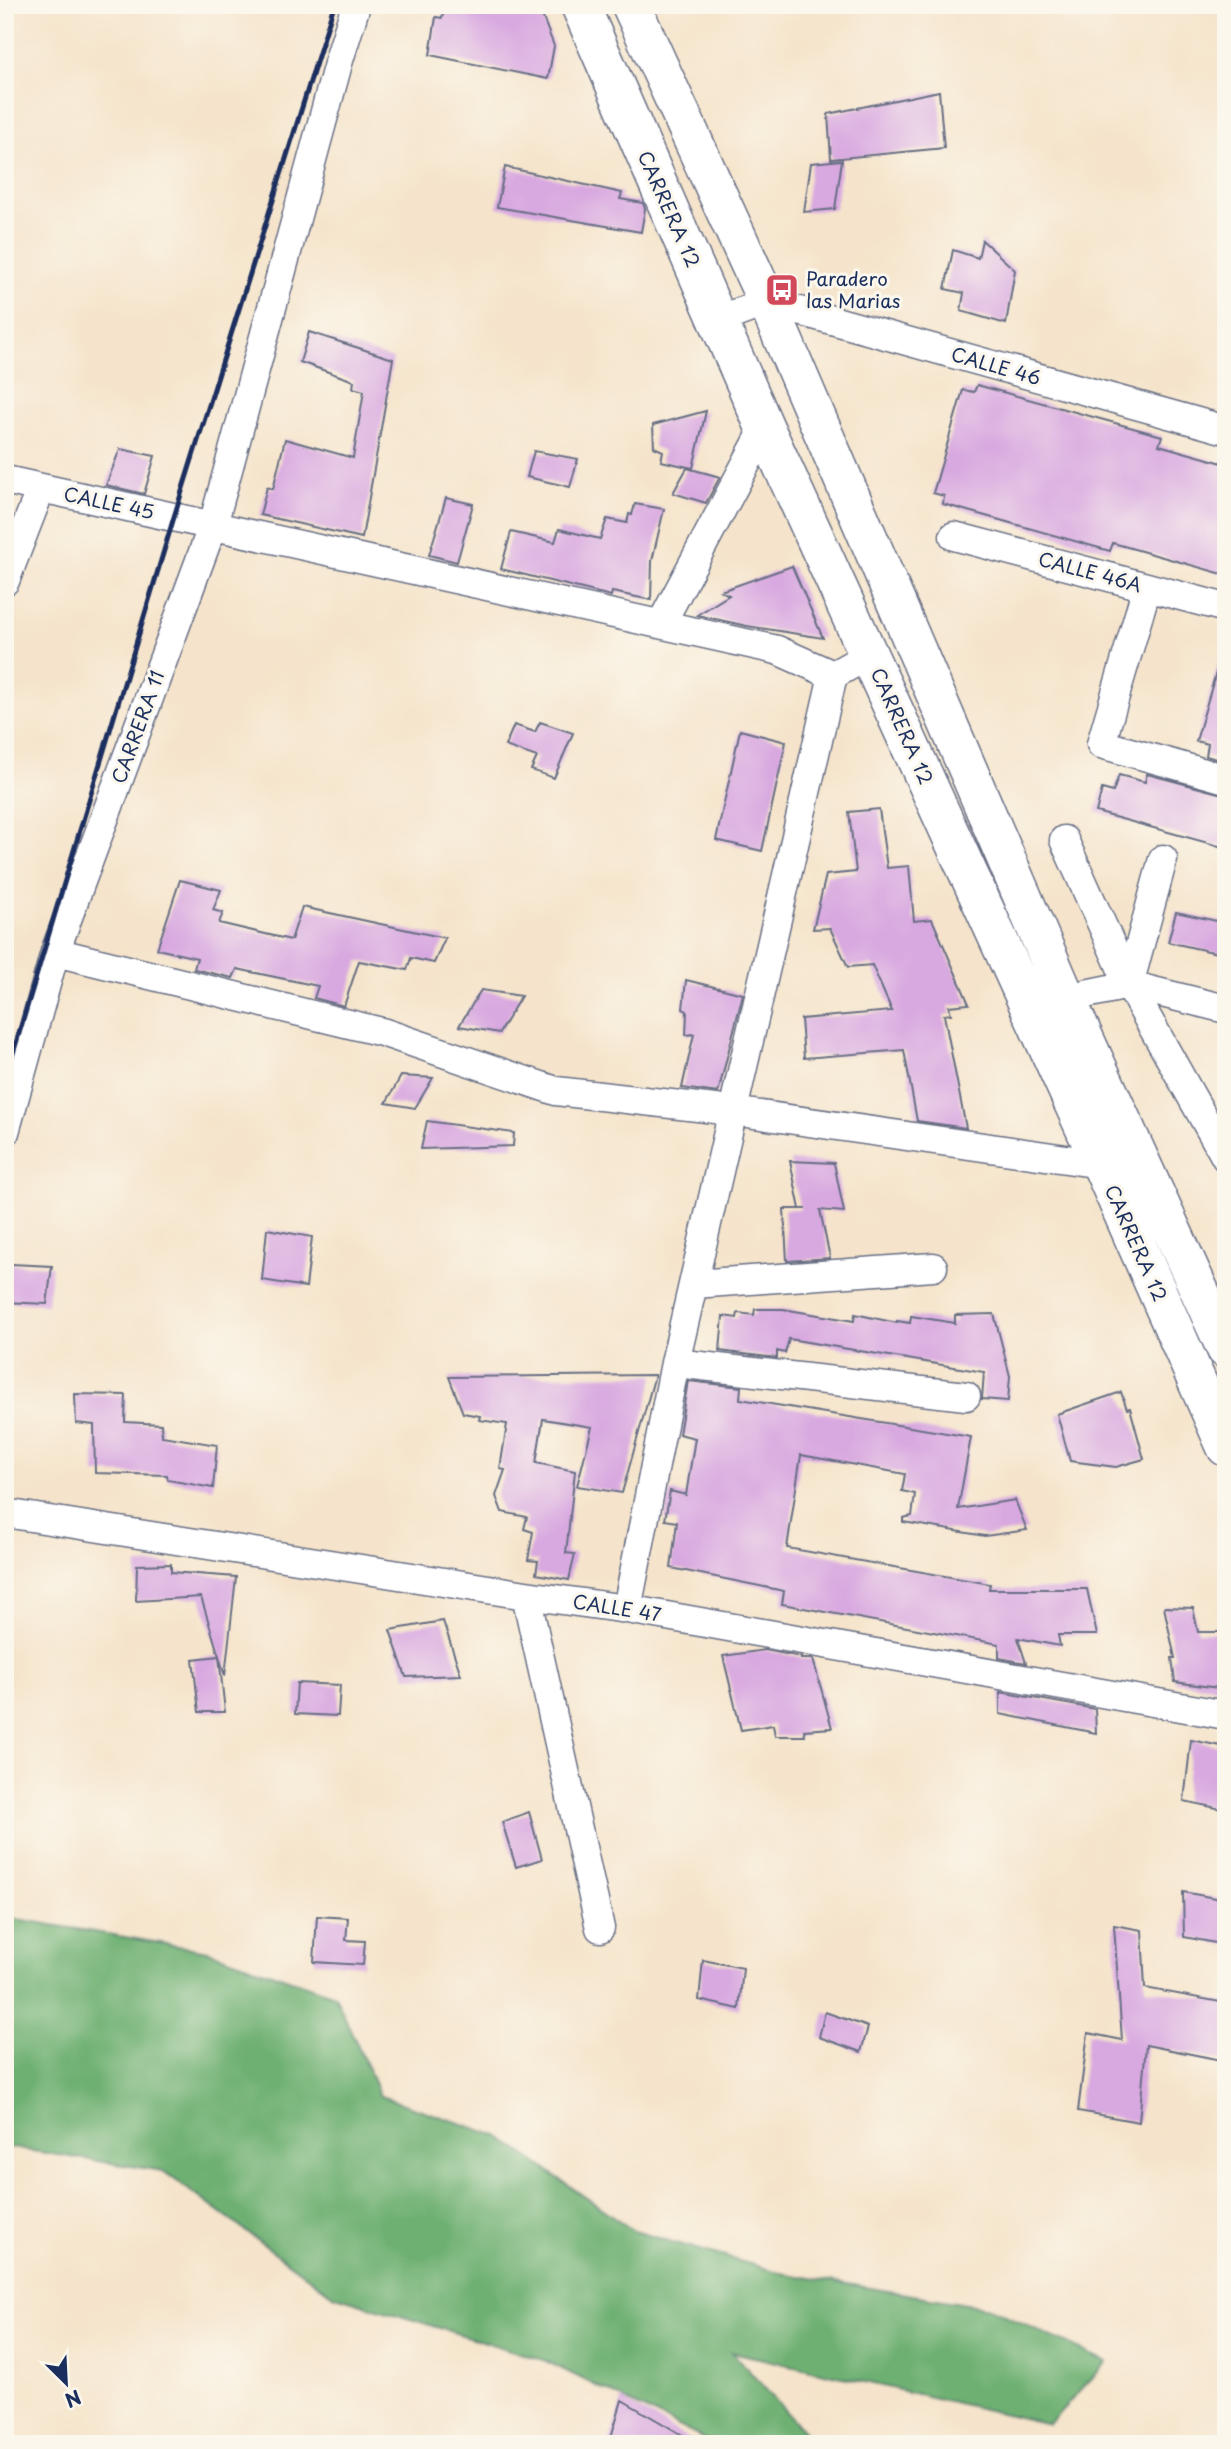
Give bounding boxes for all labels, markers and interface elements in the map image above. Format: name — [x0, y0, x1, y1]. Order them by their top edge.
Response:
street label: CARRERA 12 — [632, 146, 708, 271]
place label: Paradero las Marias — [806, 264, 900, 314]
bus stop icon: Paradero las Marias — [763, 271, 801, 309]
street label: CALLE 46 — [948, 339, 1044, 391]
street label: CALLE 45 — [61, 479, 157, 525]
street label: CALLE 46A — [1035, 544, 1145, 598]
street label: CARRERA 12 — [865, 663, 941, 788]
street label: CARRERA 11 — [104, 666, 170, 787]
street label: CARRERA 12 — [1099, 1180, 1175, 1305]
street label: CALLE 47 — [571, 1586, 663, 1628]
north arrow — [32, 2348, 102, 2418]
text: N — [61, 2384, 86, 2415]

